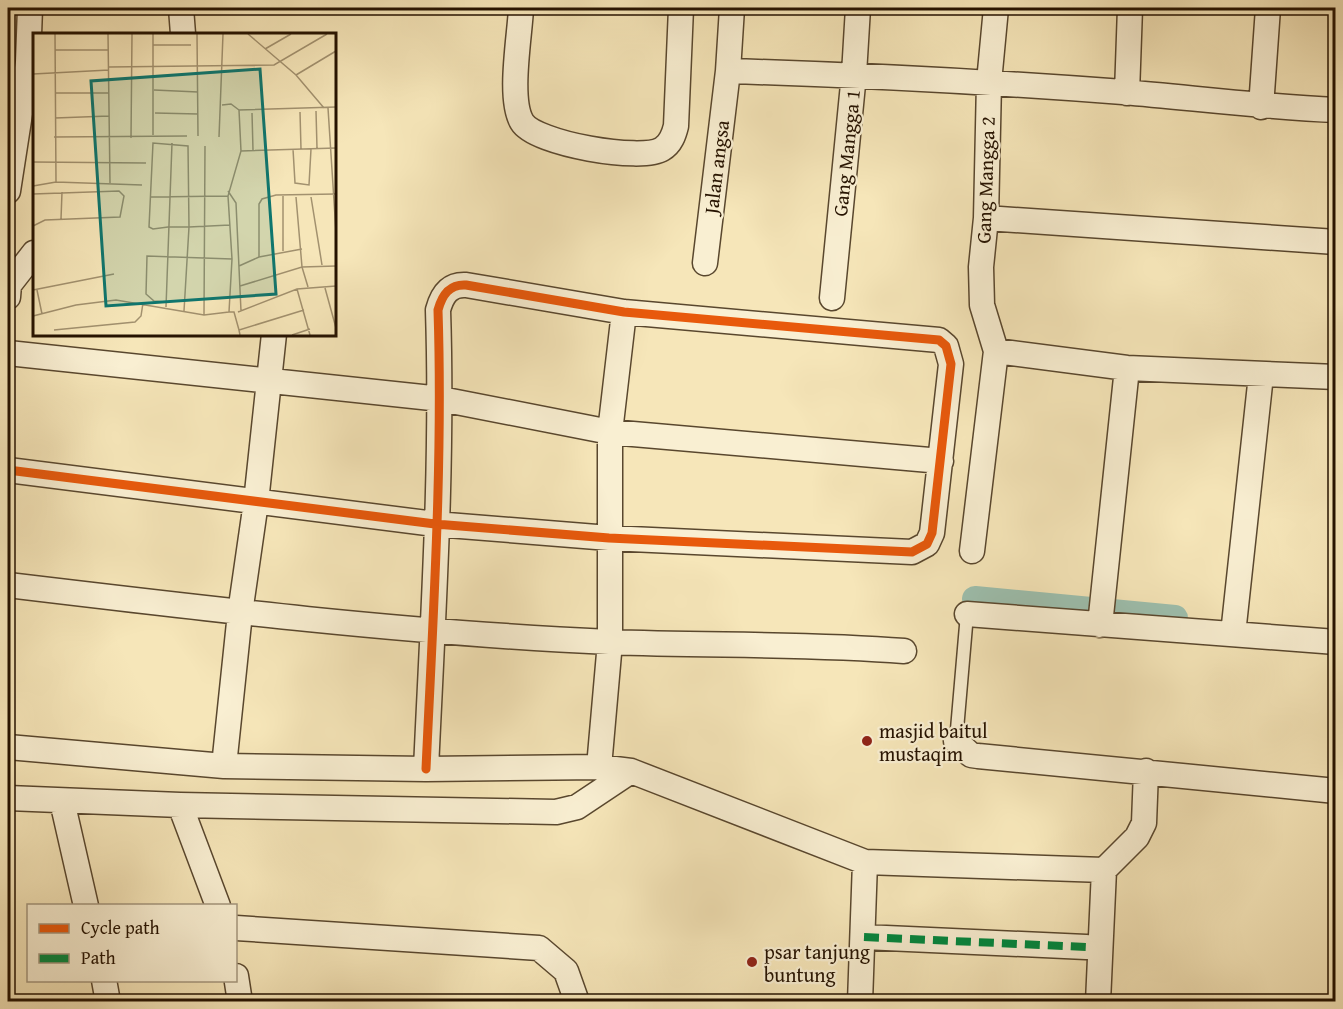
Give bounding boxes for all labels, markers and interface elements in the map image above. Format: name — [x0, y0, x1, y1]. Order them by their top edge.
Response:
inset map — [33, 33, 336, 336]
street label: Gang Mangga 1 — [825, 88, 867, 218]
street label: Gang Mangga 2 — [968, 116, 1002, 244]
street label: Jalan angsa — [695, 118, 736, 219]
place label: masjid baitul mustaqim — [879, 716, 988, 768]
marker: masjid baitul mustaqim — [860, 734, 874, 748]
legend — [27, 904, 237, 982]
text: Cycle path — [81, 914, 160, 941]
place label: psar tanjung buntung — [764, 937, 870, 989]
text: Path — [81, 944, 116, 971]
marker: psar tanjung buntung — [745, 955, 759, 969]

